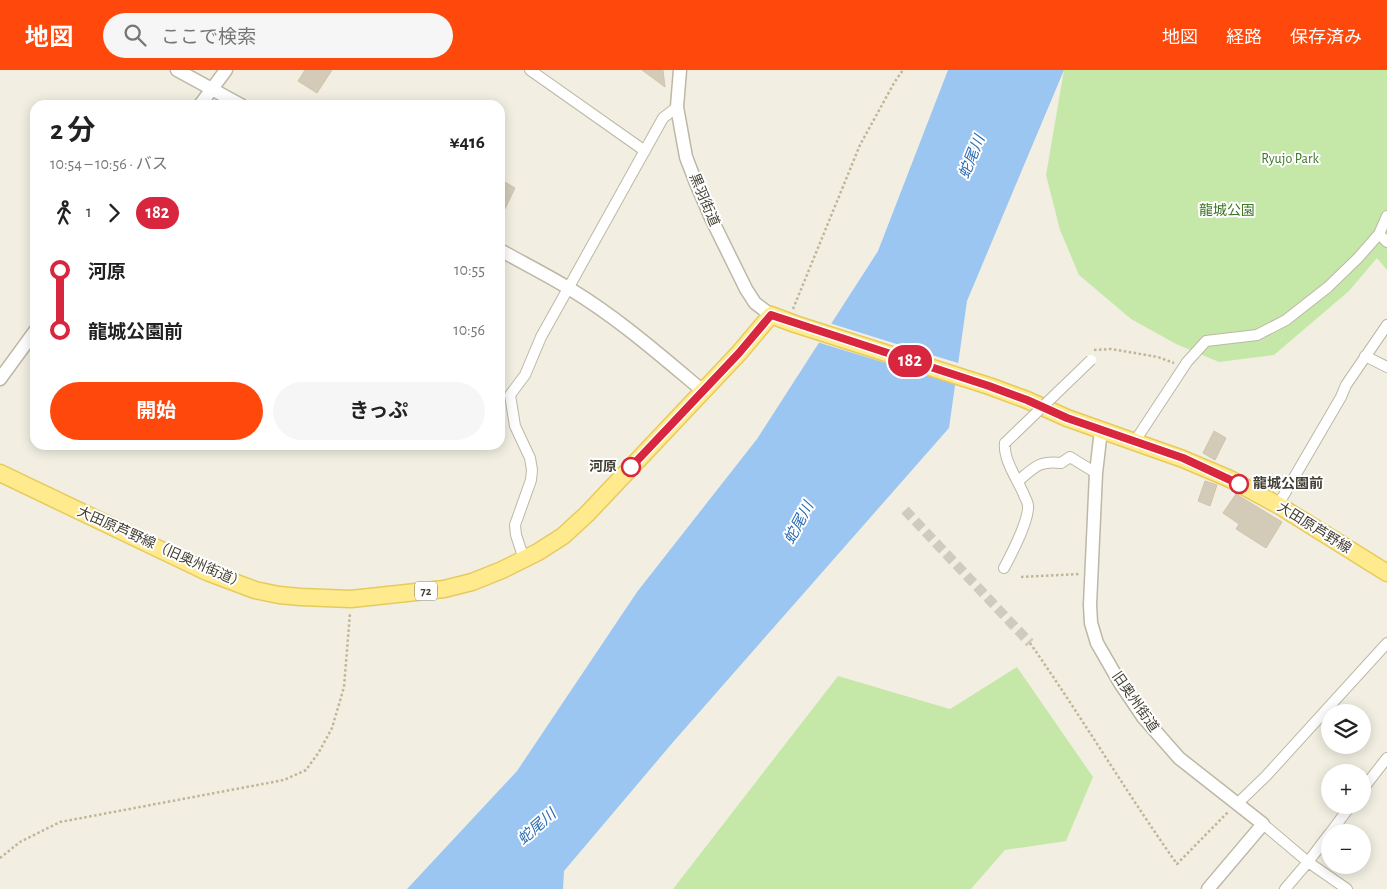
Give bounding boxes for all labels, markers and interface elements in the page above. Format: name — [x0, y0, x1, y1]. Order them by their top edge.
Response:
search box — [103, 13, 453, 58]
icon: search — [121, 21, 149, 49]
text: 地図 — [25, 26, 73, 50]
text: ここで検索 — [161, 28, 256, 47]
text: 地図 — [1162, 29, 1198, 47]
text: 経路 — [1226, 29, 1262, 47]
text: 保存済み — [1290, 29, 1362, 47]
text: 2 分 — [50, 117, 95, 145]
water label: 蛇尾川 — [956, 131, 988, 181]
text: ¥416 — [449, 133, 485, 152]
park label: Ryujo Park — [1261, 152, 1319, 166]
text: 10:54 – 10:56 · バス — [50, 156, 168, 172]
street label: 黒羽街道 — [687, 171, 722, 229]
icon: walk — [50, 199, 78, 227]
icon: forward — [100, 199, 128, 227]
park label: 龍城公園 — [1199, 203, 1255, 218]
text: 1 — [86, 204, 92, 220]
text: 182 — [146, 204, 169, 222]
text: 10:55 — [454, 262, 485, 278]
text: 河原 — [88, 263, 126, 282]
text: 10:56 — [453, 322, 485, 338]
text: 龍城公園前 — [88, 323, 183, 342]
line badge: 182 — [881, 345, 939, 377]
text: 182 — [898, 352, 922, 370]
button: 開始 — [50, 382, 263, 440]
button: きっぷ — [273, 382, 485, 440]
marker: 河原 — [621, 457, 641, 477]
place label: 河原 — [589, 459, 617, 474]
marker: 龍城公園前 — [1229, 474, 1249, 494]
place label: 龍城公園前 — [1253, 475, 1323, 491]
water label: 蛇尾川 — [781, 497, 817, 546]
street label: 大田原芦野線 — [1275, 499, 1354, 556]
street label: 大田原芦野線（旧奥州街道） — [75, 503, 248, 591]
road number: 72 — [415, 582, 437, 600]
street label: 旧奥州街道 — [1109, 668, 1162, 735]
map controls — [1321, 704, 1371, 874]
button: layers — [1321, 704, 1371, 754]
button: + — [1321, 764, 1371, 814]
water label: 蛇尾川 — [514, 805, 560, 847]
button: − — [1321, 824, 1371, 874]

